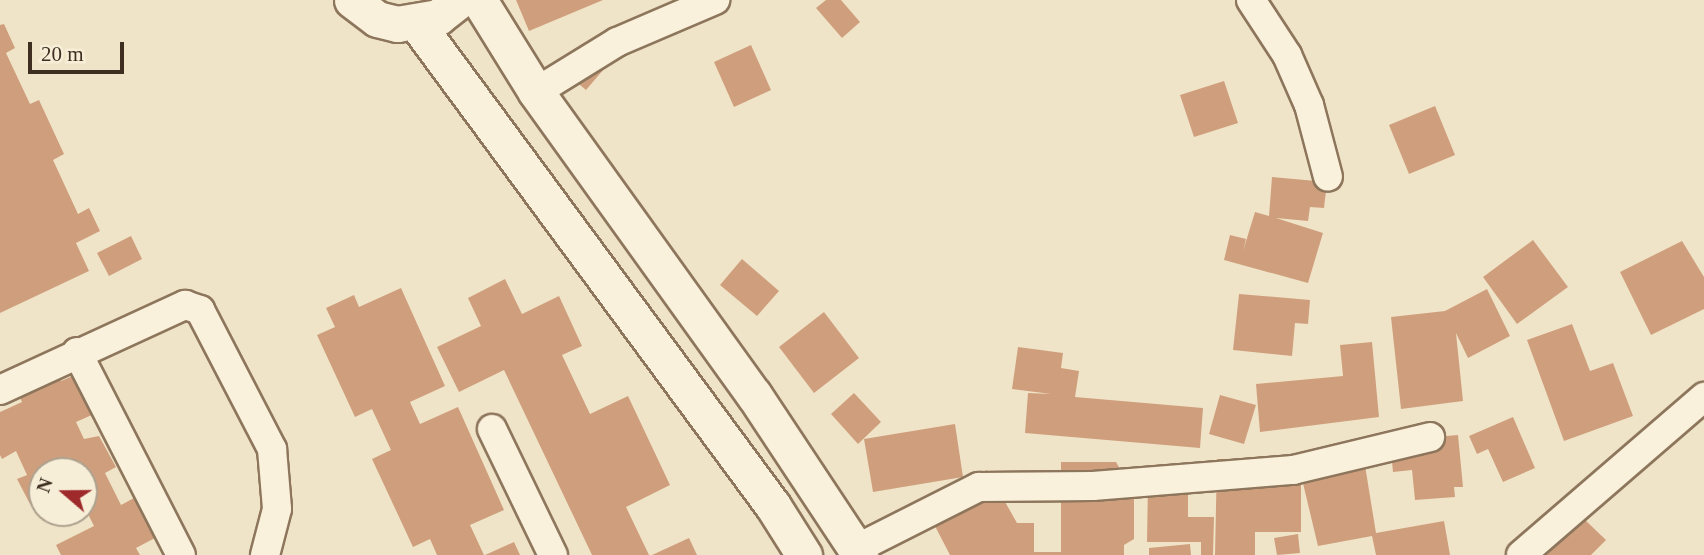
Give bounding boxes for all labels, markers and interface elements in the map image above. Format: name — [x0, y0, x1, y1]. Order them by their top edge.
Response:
scale bar — [32, 28, 128, 72]
text: 20 m — [41, 42, 84, 66]
north arrow — [28, 457, 98, 527]
text: N — [32, 475, 57, 495]

